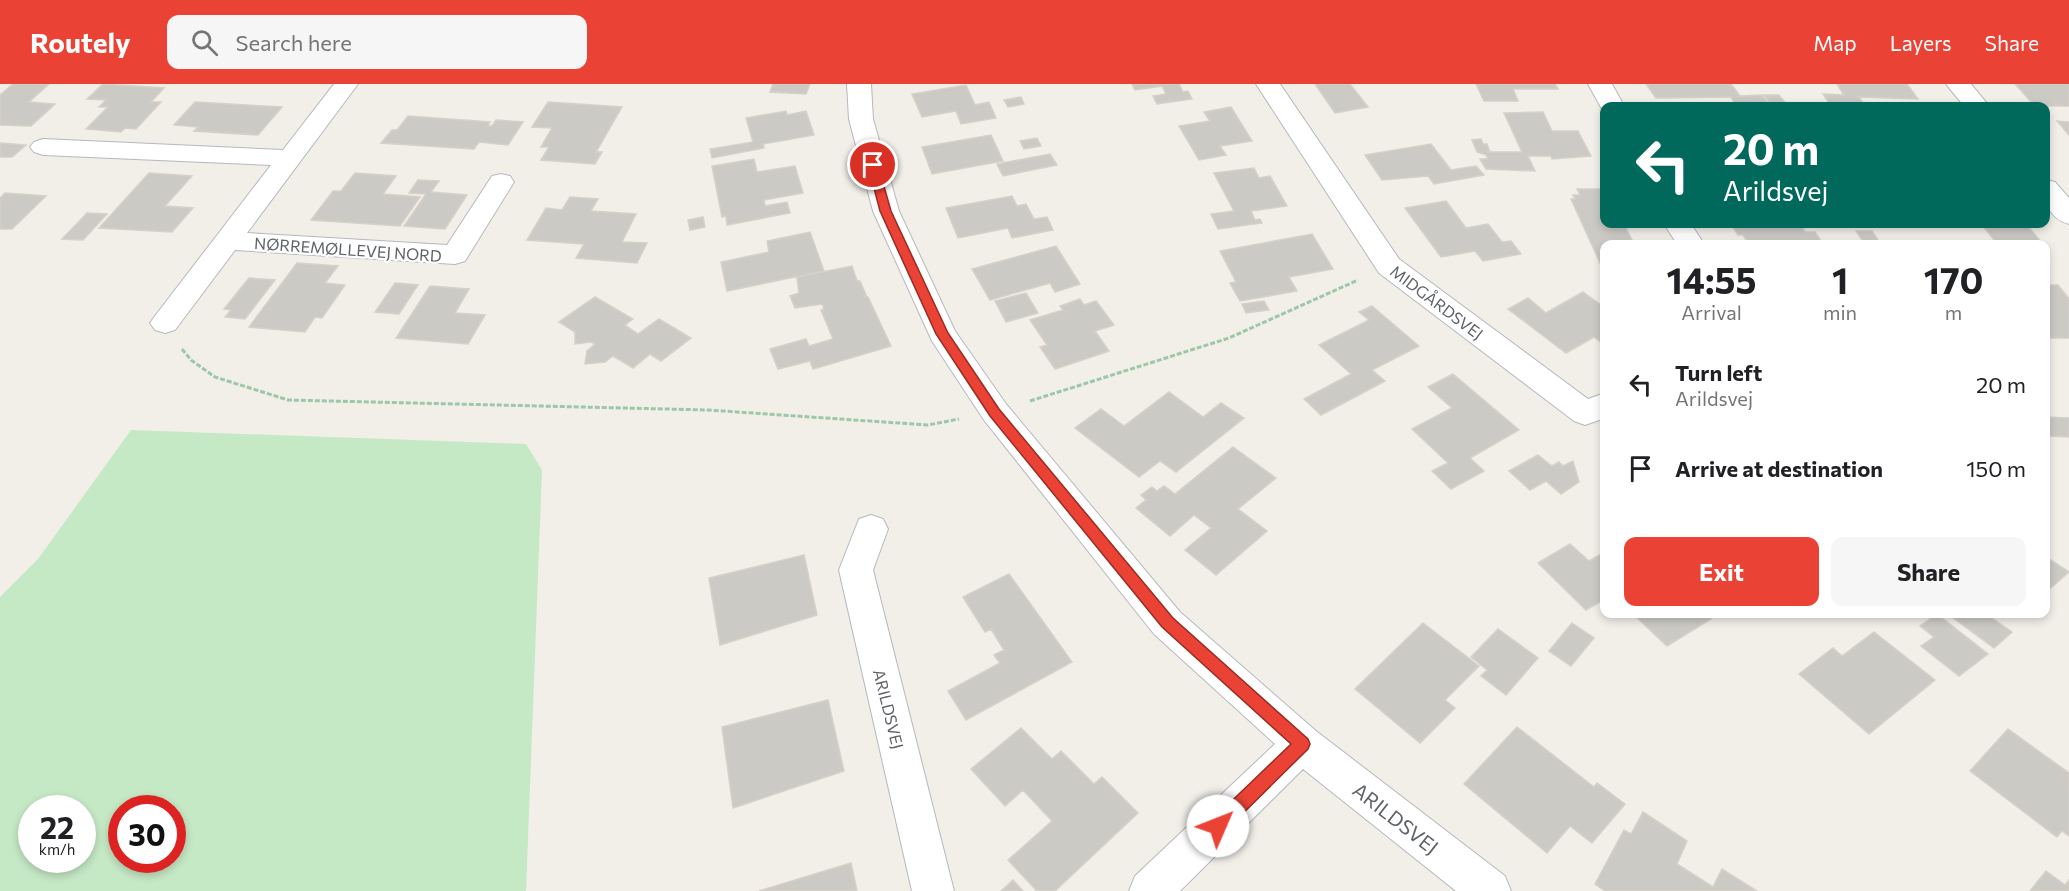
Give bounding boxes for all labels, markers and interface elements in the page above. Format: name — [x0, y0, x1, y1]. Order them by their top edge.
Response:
search box — [167, 15, 587, 69]
text: Routely — [30, 25, 131, 59]
icon: search — [188, 26, 221, 59]
text: Search here — [236, 29, 352, 56]
text: Map — [1813, 30, 1857, 55]
text: Layers — [1890, 30, 1952, 55]
text: Share — [1985, 30, 2039, 55]
text: 20 m — [1723, 122, 1819, 174]
icon: left — [1624, 126, 1702, 204]
pin — [847, 139, 898, 190]
icon: arrive — [856, 148, 889, 181]
text: Arildsvej — [1723, 174, 1828, 207]
street label: NØRREMØLLEVEJ NORD — [254, 233, 442, 265]
text: 14:55 — [1667, 257, 1756, 301]
text: 1 — [1832, 257, 1848, 301]
text: 170 — [1924, 257, 1983, 301]
street label: MIDGÅRDSVEJ — [1387, 261, 1487, 343]
text: Arrival — [1681, 300, 1742, 324]
text: min — [1823, 300, 1857, 324]
text: m — [1945, 300, 1962, 324]
text: Turn left — [1675, 359, 1762, 386]
icon: left — [1624, 368, 1657, 401]
text: 20 m — [1976, 371, 2026, 398]
text: Arildsvej — [1675, 386, 1753, 410]
icon: arrive — [1624, 452, 1657, 485]
text: Arrive at destination — [1675, 455, 1883, 482]
text: 150 m — [1966, 455, 2026, 482]
button: Exit — [1624, 537, 1819, 606]
button: Share — [1831, 537, 2026, 606]
street label: ARILDSVEJ — [870, 667, 908, 751]
street label: ARILDSVEJ — [1349, 777, 1443, 859]
position arrow — [1186, 794, 1250, 858]
speed limit sign: 30 — [108, 795, 186, 873]
text: 22 — [40, 808, 74, 845]
text: km/h — [39, 840, 75, 858]

